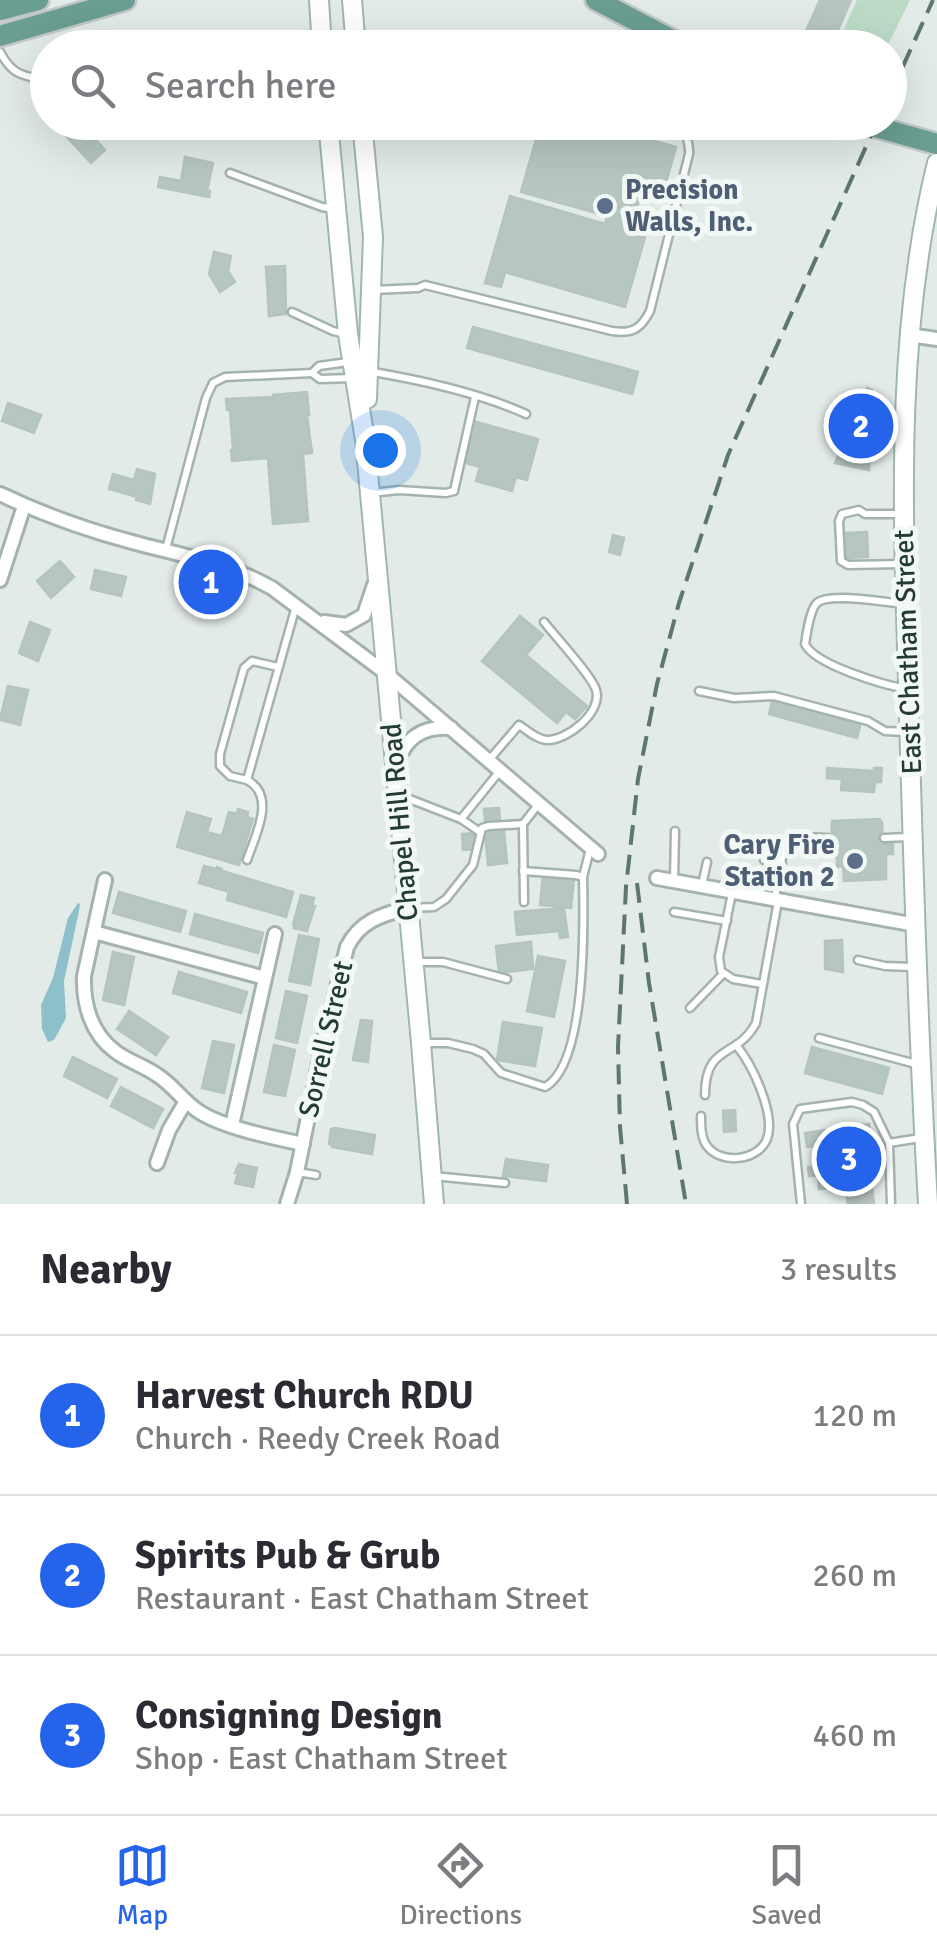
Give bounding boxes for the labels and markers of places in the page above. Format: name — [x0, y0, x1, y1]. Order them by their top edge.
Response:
place label: Precision Walls, Inc. — [625, 173, 753, 239]
marker: Precision Walls, Inc. — [594, 195, 616, 217]
pin: 2 — [828, 388, 894, 464]
pin: 1 — [178, 544, 244, 620]
place label: Cary Fire Station 2 — [724, 828, 835, 894]
marker: Cary Fire Station 2 — [844, 850, 866, 872]
pin: 3 — [816, 1122, 882, 1196]

